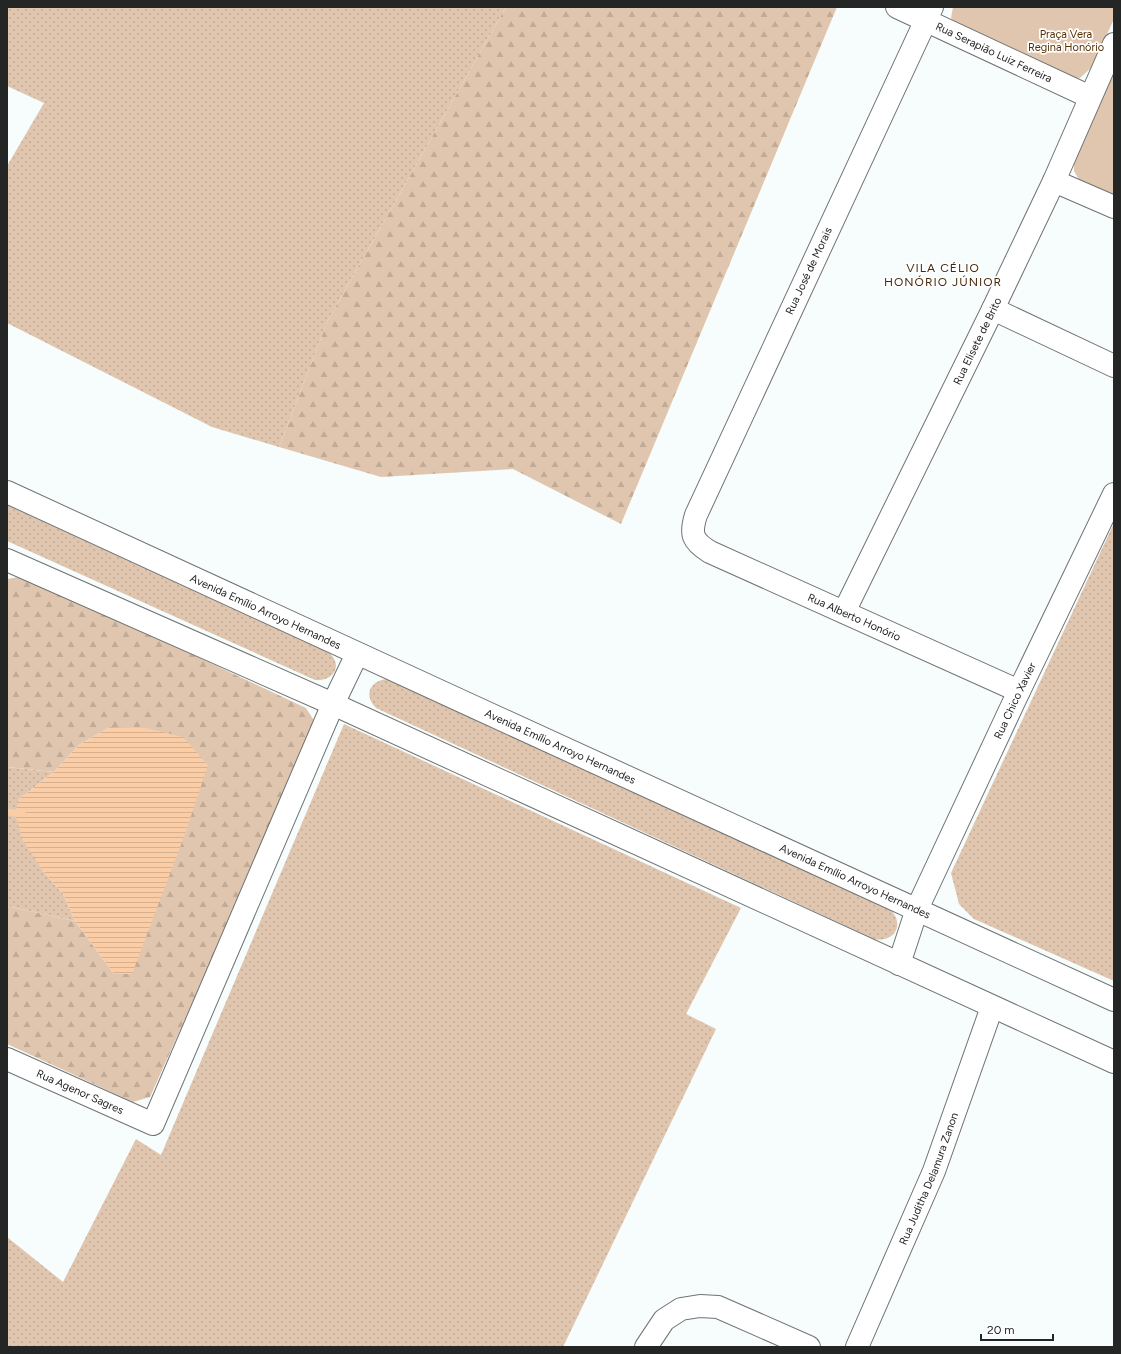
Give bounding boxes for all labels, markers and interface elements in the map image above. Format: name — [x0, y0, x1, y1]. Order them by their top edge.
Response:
street label: Rua Serapião Luiz Ferreira — [934, 19, 1054, 85]
park label: Praça Vera Regina Honório — [1028, 28, 1104, 54]
street label: Rua José de Morais — [783, 225, 835, 317]
district label: VILA CÉLIO HONÓRIO JÚNIOR — [884, 261, 1002, 289]
street label: Rua Elisete de Brito — [950, 295, 1004, 387]
street label: Avenida Emílio Arroyo Hernandes — [188, 571, 343, 652]
street label: Rua Alberto Honório — [806, 590, 903, 643]
street label: Rua Chico Xavier — [991, 660, 1038, 741]
street label: Avenida Emílio Arroyo Hernandes — [483, 706, 638, 786]
street label: Avenida Emílio Arroyo Hernandes — [778, 841, 933, 921]
street label: Rua Agenor Sagres — [35, 1066, 126, 1117]
street label: Rua Juditha Delamura Zanon — [896, 1111, 961, 1247]
scale bar — [981, 1316, 1053, 1342]
text: 20 m — [987, 1323, 1015, 1337]

